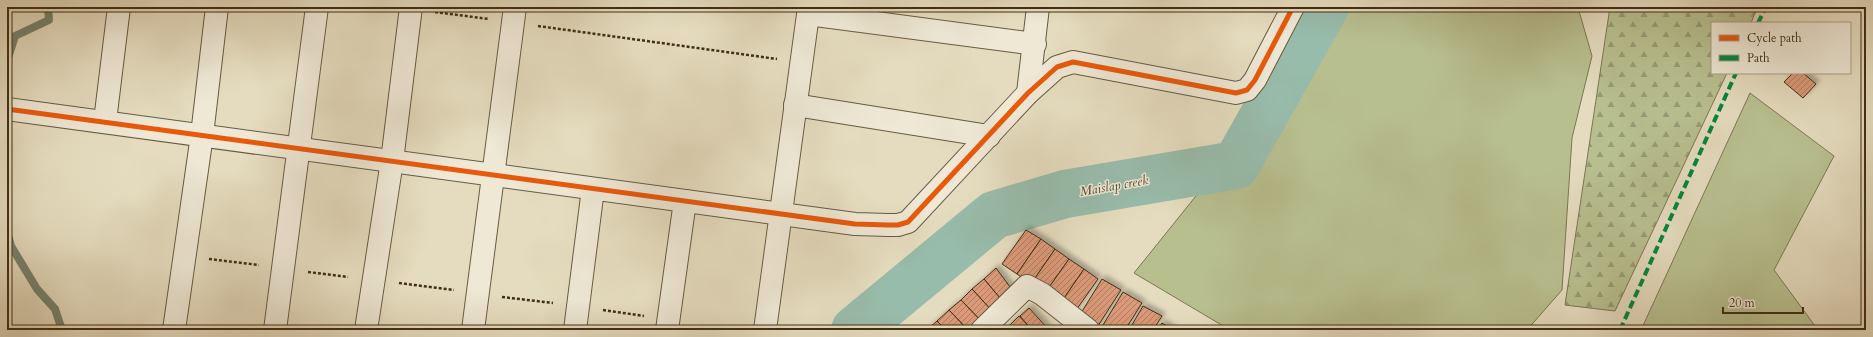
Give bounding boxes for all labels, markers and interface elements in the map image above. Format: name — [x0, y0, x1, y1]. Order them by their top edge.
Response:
legend — [1711, 22, 1851, 74]
text: Cycle path — [1747, 30, 1802, 46]
text: Path — [1747, 50, 1770, 66]
water label: Maislap creek — [1078, 171, 1150, 201]
scale bar — [1723, 289, 1803, 315]
text: 20 m — [1729, 295, 1756, 311]

